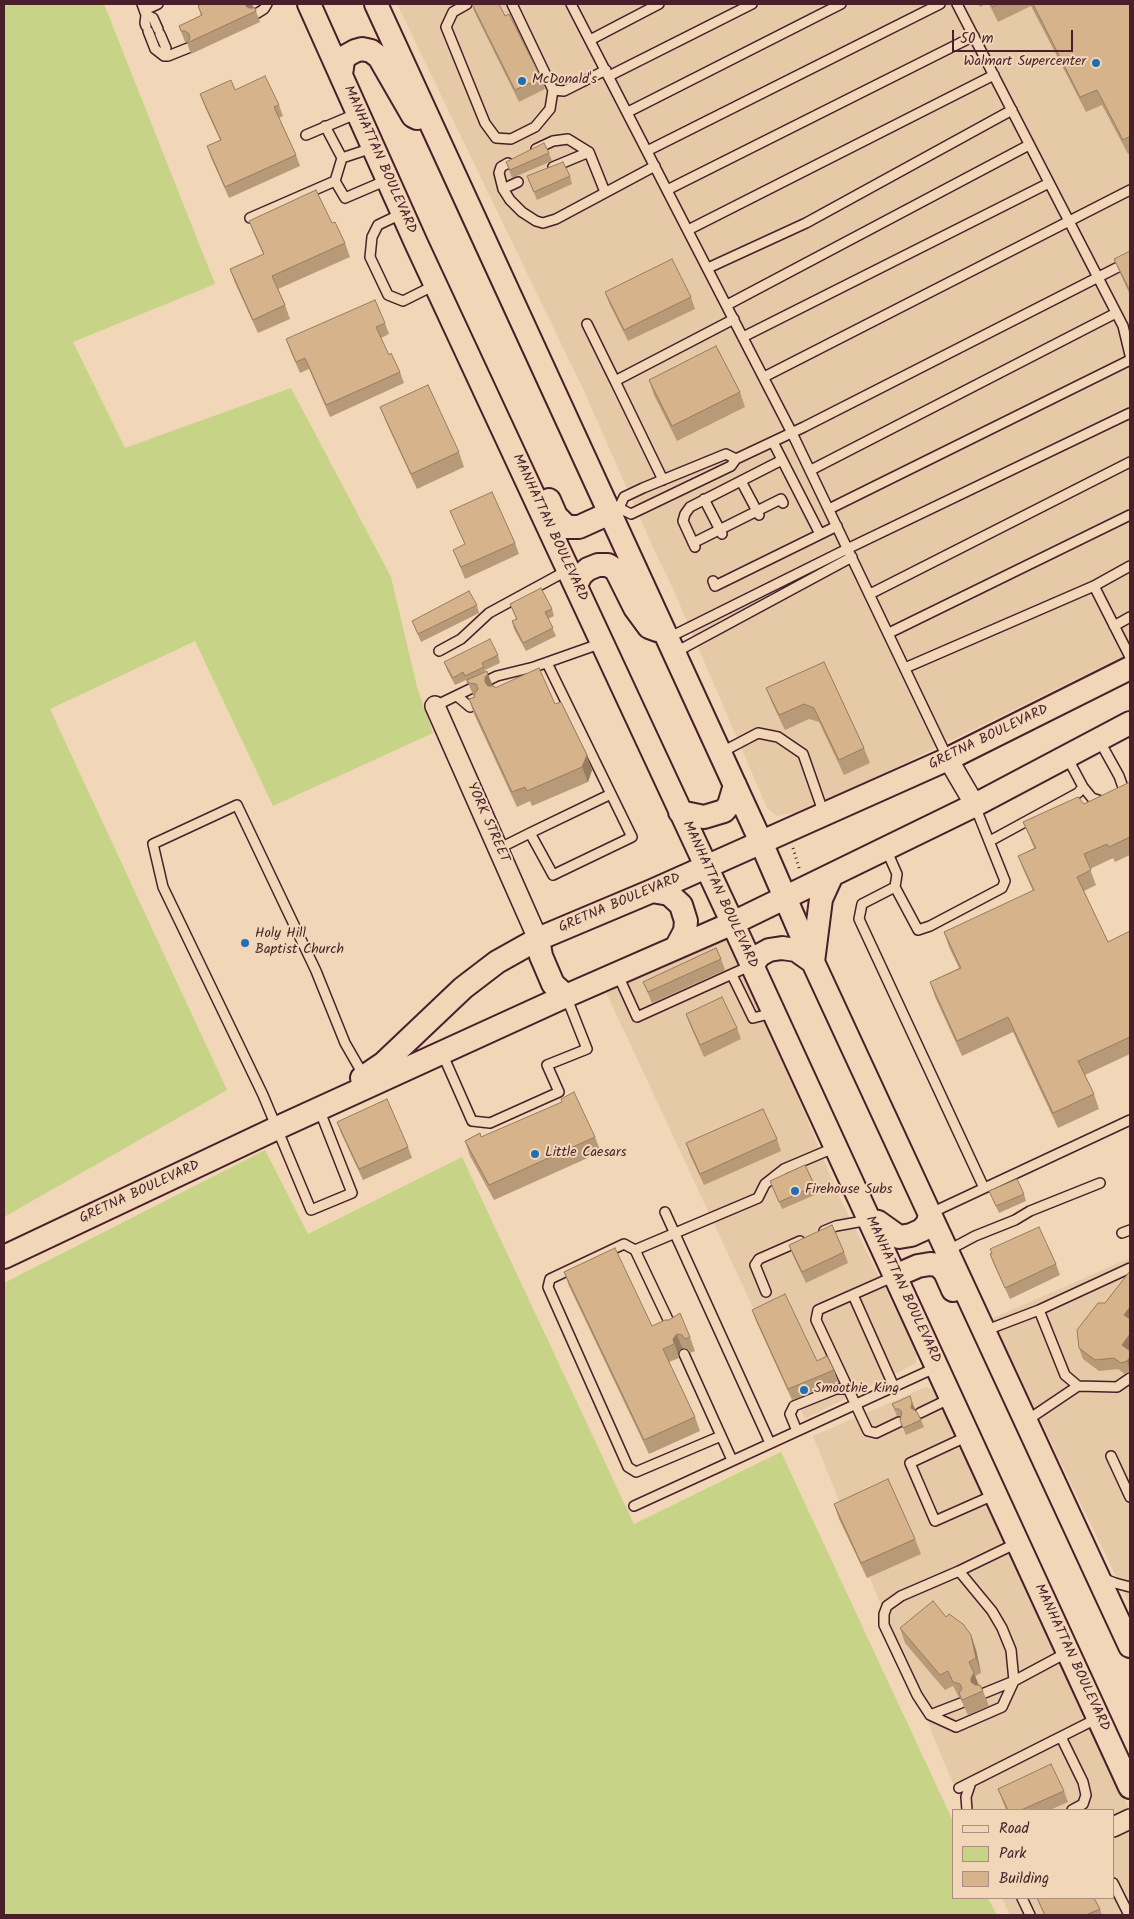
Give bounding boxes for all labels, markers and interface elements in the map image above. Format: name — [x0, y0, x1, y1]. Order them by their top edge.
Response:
scale bar — [954, 20, 1075, 52]
text: 50 m — [960, 27, 994, 51]
place label: Walmart Supercenter — [964, 55, 1086, 71]
marker: Walmart Supercenter — [1090, 57, 1102, 69]
place label: McDonald's — [532, 73, 597, 89]
marker: McDonald's — [516, 75, 528, 87]
street label: MANHATTAN BOULEVARD — [339, 83, 419, 237]
street label: MANHATTAN BOULEVARD — [507, 452, 591, 604]
street label: GRETNA BOULEVARD — [926, 702, 1052, 774]
street label: YORK STREET — [462, 780, 512, 866]
street label: MANHATTAN BOULEVARD — [677, 819, 761, 971]
street label: GRETNA BOULEVARD — [556, 871, 684, 937]
place label: Holy Hill Baptist Church — [255, 927, 344, 960]
marker: Holy Hill Baptist Church — [239, 937, 251, 949]
place label: Little Caesars — [545, 1146, 627, 1162]
marker: Little Caesars — [529, 1148, 541, 1160]
street label: GRETNA BOULEVARD — [77, 1158, 203, 1228]
place label: Firehouse Subs — [805, 1183, 893, 1199]
marker: Firehouse Subs — [789, 1185, 801, 1197]
street label: MANHATTAN BOULEVARD — [860, 1214, 944, 1366]
place label: Smoothie King — [814, 1382, 899, 1398]
marker: Smoothie King — [798, 1384, 810, 1396]
street label: MANHATTAN BOULEVARD — [1029, 1582, 1113, 1734]
legend — [952, 1809, 1114, 1899]
text: Road — [999, 1817, 1029, 1841]
text: Park — [999, 1842, 1026, 1866]
text: Building — [999, 1867, 1049, 1891]

